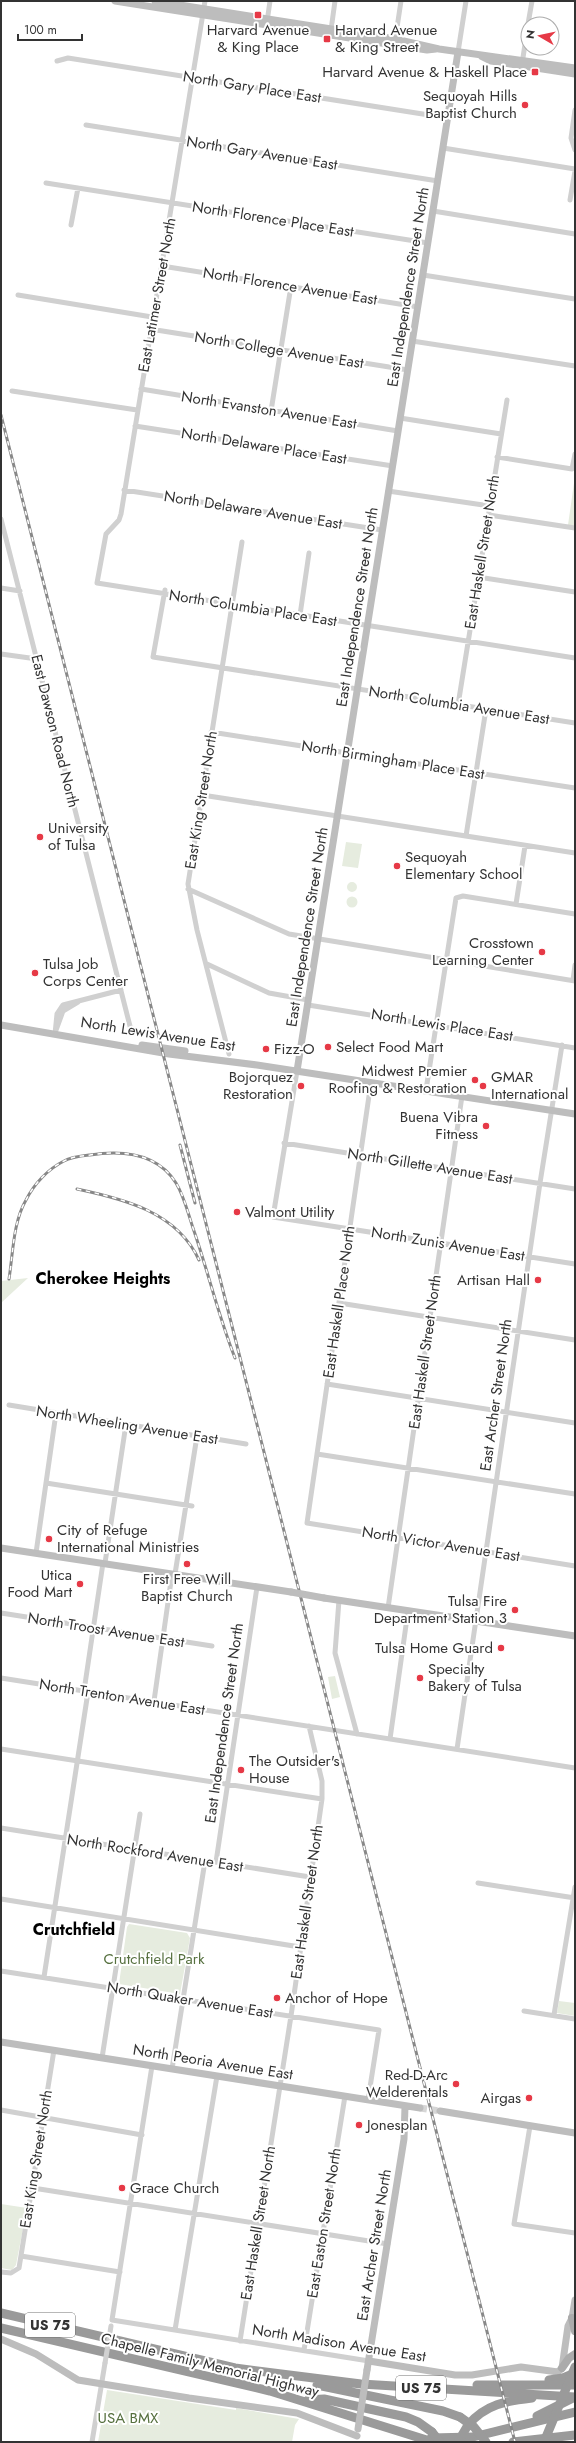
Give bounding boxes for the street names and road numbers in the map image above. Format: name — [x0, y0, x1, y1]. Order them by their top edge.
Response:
street label: North Gary Place East — [181, 65, 323, 109]
street label: North Gary Avenue East — [185, 130, 340, 176]
street label: East Independence Street North — [381, 186, 435, 388]
street label: North Florence Place East — [191, 195, 356, 243]
street label: East Latimer Street North — [133, 216, 181, 374]
street label: North Florence Avenue East — [201, 261, 379, 311]
street label: North College Avenue East — [193, 326, 366, 374]
street label: North Evanston Avenue East — [180, 385, 359, 435]
street label: North Delaware Place East — [180, 422, 349, 470]
street label: East Haskell Street North — [459, 473, 505, 631]
street label: North Delaware Avenue East — [162, 485, 344, 535]
street label: East Independence Street North — [330, 506, 384, 708]
street label: North Columbia Place East — [167, 584, 339, 632]
street label: East Dawson Road North — [25, 652, 85, 810]
street label: North Columbia Avenue East — [367, 680, 551, 730]
street label: East King Street North — [179, 729, 223, 871]
street label: North Birmingham Place East — [300, 735, 487, 785]
street label: East Independence Street North — [280, 826, 334, 1028]
street label: North Lewis Place East — [370, 1003, 515, 1047]
street label: North Lewis Avenue East — [79, 1011, 237, 1057]
street label: North Gillette Avenue East — [346, 1142, 515, 1190]
street label: North Zunis Avenue East — [370, 1221, 527, 1267]
street label: East Haskell Place North — [317, 1224, 361, 1380]
street label: East Haskell Street North — [403, 1273, 447, 1431]
street label: East Archer Street North — [474, 1317, 518, 1473]
street label: North Wheeling Avenue East — [35, 1400, 220, 1450]
street label: North Victor Avenue East — [360, 1521, 522, 1567]
street label: North Troost Avenue East — [26, 1607, 186, 1653]
street label: East Independence Street North — [199, 1622, 249, 1824]
street label: North Trenton Avenue East — [37, 1673, 207, 1721]
street label: East Haskell Street North — [285, 1823, 329, 1981]
street label: North Rockford Avenue East — [65, 1828, 245, 1878]
street label: North Quaker Avenue East — [105, 1976, 275, 2024]
street label: North Peoria Avenue East — [131, 2038, 295, 2086]
street label: East King Street North — [14, 2088, 58, 2230]
street label: East Haskell Street North — [235, 2144, 281, 2302]
street label: East Easton Street North — [301, 2146, 347, 2300]
street label: East Archer Street North — [351, 2167, 397, 2323]
road number: US 75 — [25, 2313, 75, 2337]
street label: North Madison Avenue East — [251, 2318, 428, 2368]
street label: Chapelle Family Memorial Highway — [99, 2327, 322, 2403]
road number: US 75 — [396, 2376, 446, 2400]

